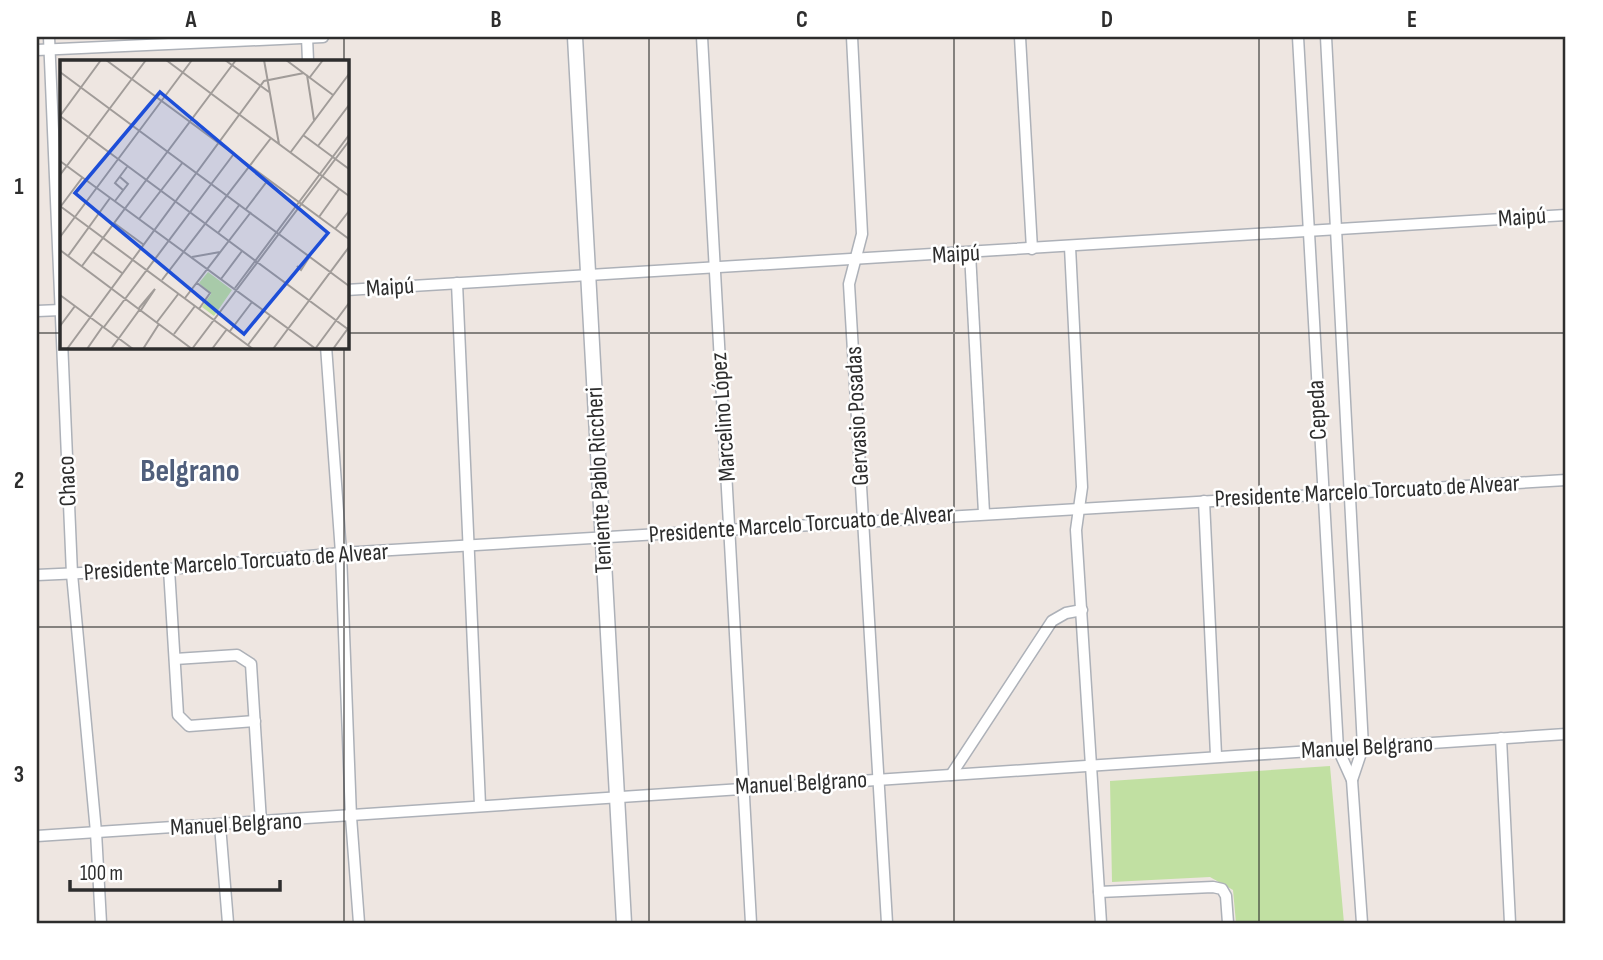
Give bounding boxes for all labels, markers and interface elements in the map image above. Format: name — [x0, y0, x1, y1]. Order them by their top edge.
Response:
text: A — [185, 6, 198, 34]
text: B — [491, 6, 502, 34]
text: C — [796, 6, 808, 34]
text: D — [1101, 6, 1113, 34]
text: E — [1407, 6, 1417, 34]
inset map — [60, 60, 348, 348]
text: 1 — [14, 173, 24, 201]
street label: Maipú — [1497, 201, 1547, 233]
street label: Maipú — [931, 238, 981, 270]
street label: Maipú — [365, 271, 415, 303]
street label: Gervasio Posadas — [839, 346, 875, 486]
street label: Marcelino López — [704, 351, 742, 483]
street label: Cepeda — [1301, 379, 1333, 441]
street label: Teniente Pablo Riccheri — [580, 386, 618, 574]
district label: Belgrano — [140, 452, 240, 491]
street label: Chaco — [51, 455, 83, 507]
text: 2 — [14, 467, 24, 495]
street label: Presidente Marcelo Torcuato de Alvear — [1214, 469, 1520, 513]
street label: Presidente Marcelo Torcuato de Alvear — [648, 499, 954, 549]
street label: Presidente Marcelo Torcuato de Alvear — [83, 537, 389, 587]
street label: Manuel Belgrano — [1300, 729, 1434, 765]
text: 3 — [14, 761, 24, 789]
street label: Manuel Belgrano — [734, 765, 868, 801]
street label: Manuel Belgrano — [169, 806, 303, 842]
scale bar — [70, 848, 280, 892]
text: 100 m — [80, 861, 123, 886]

